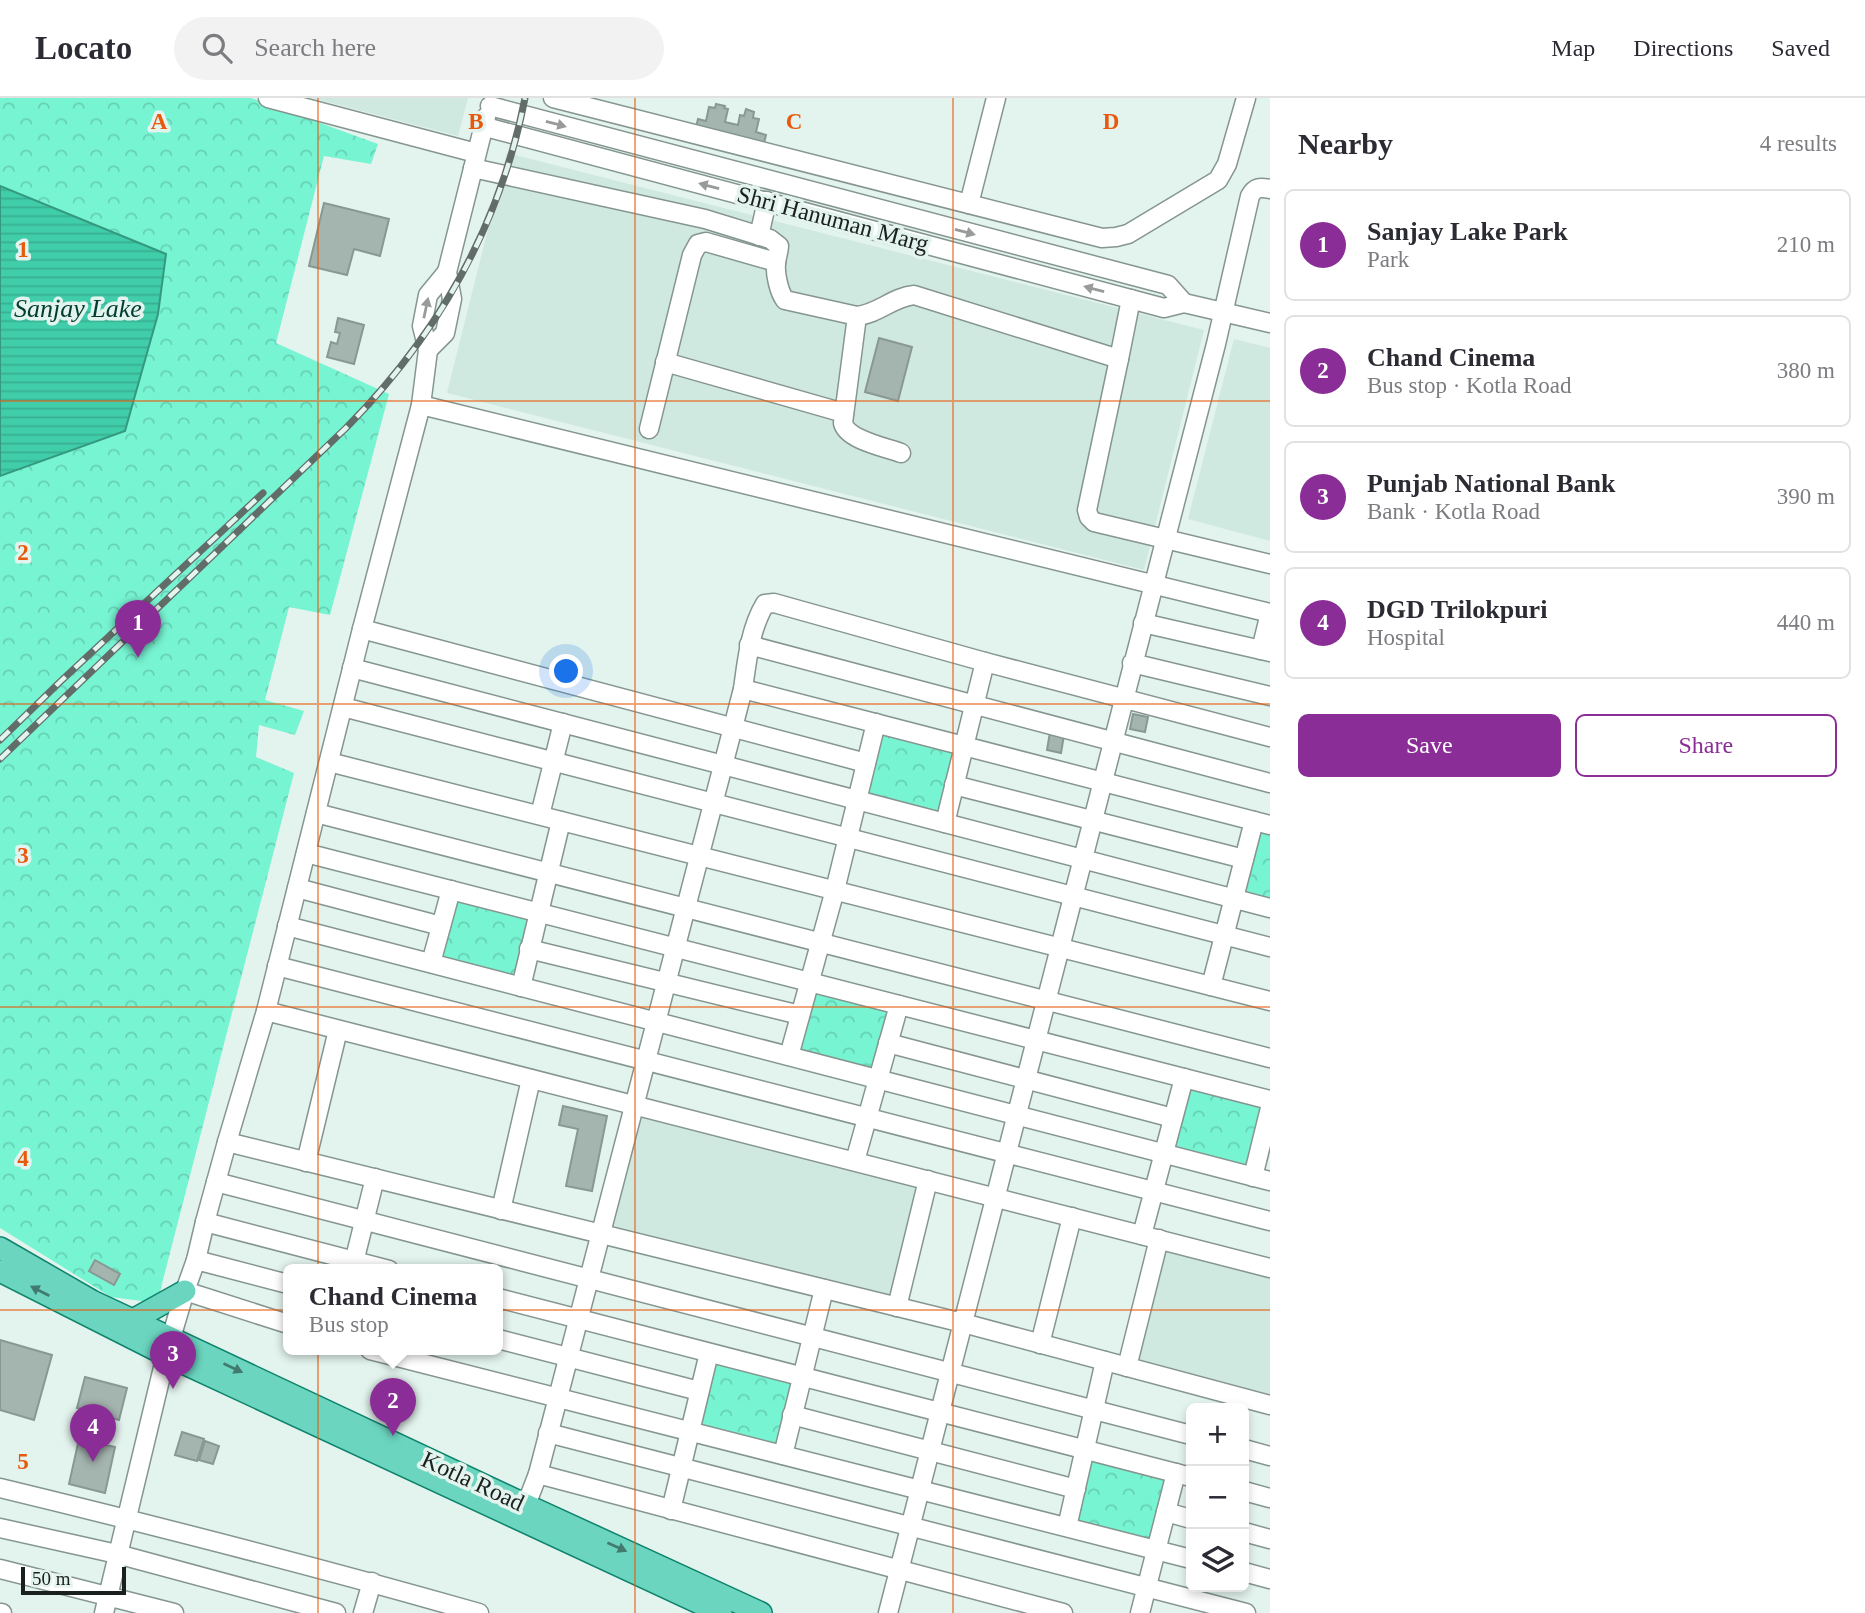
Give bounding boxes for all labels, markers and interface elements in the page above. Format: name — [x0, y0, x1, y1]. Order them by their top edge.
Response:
search box — [174, 17, 664, 80]
icon: search — [198, 29, 236, 67]
text: Locato — [35, 30, 132, 66]
text: Search here — [254, 33, 376, 62]
text: Map — [1551, 35, 1595, 61]
text: Directions — [1633, 35, 1733, 61]
text: Saved — [1771, 35, 1830, 61]
text: A — [151, 109, 168, 134]
text: B — [468, 109, 484, 134]
text: C — [786, 109, 802, 134]
text: D — [1103, 109, 1119, 134]
one-way arrow — [545, 119, 567, 130]
text: Nearby — [1298, 127, 1393, 160]
text: 4 results — [1760, 131, 1837, 156]
one-way arrow — [698, 180, 720, 191]
street label: Shri Hanuman Marg — [735, 181, 931, 257]
text: Sanjay Lake Park — [1367, 217, 1568, 246]
one-way arrow — [954, 227, 976, 238]
text: 1 — [1317, 232, 1329, 257]
text: 210 m — [1777, 232, 1835, 257]
text: 1 — [17, 237, 29, 262]
text: Park — [1367, 247, 1409, 272]
one-way arrow — [1083, 283, 1105, 294]
water label: Sanjay Lake — [14, 294, 142, 323]
one-way arrow — [420, 297, 431, 319]
text: Chand Cinema — [1367, 343, 1535, 372]
text: 2 — [1317, 358, 1329, 383]
text: 380 m — [1777, 358, 1835, 383]
text: Bus stop · Kotla Road — [1367, 373, 1571, 398]
text: Punjab National Bank — [1367, 469, 1616, 498]
text: 3 — [1317, 484, 1329, 509]
text: 390 m — [1777, 484, 1835, 509]
text: Bank · Kotla Road — [1367, 499, 1540, 524]
text: 2 — [17, 540, 29, 565]
text: DGD Trilokpuri — [1367, 595, 1547, 624]
pin: 1 — [115, 600, 161, 658]
text: 4 — [1317, 610, 1329, 635]
text: 440 m — [1777, 610, 1835, 635]
text: Hospital — [1367, 625, 1445, 650]
your location — [549, 654, 583, 688]
button: Save — [1298, 714, 1561, 777]
button: Share — [1575, 714, 1837, 777]
text: 3 — [17, 843, 29, 868]
text: 4 — [17, 1146, 29, 1171]
popup — [283, 1264, 503, 1355]
text: Chand Cinema — [309, 1282, 477, 1311]
one-way arrow — [30, 1285, 50, 1297]
text: Bus stop — [309, 1312, 389, 1337]
pin: 3 — [150, 1331, 196, 1389]
one-way arrow — [223, 1362, 243, 1373]
pin: 2 — [370, 1378, 416, 1436]
map controls — [1186, 1403, 1249, 1592]
button: + — [1186, 1403, 1249, 1466]
pin: 4 — [70, 1404, 116, 1462]
street label: Kotla Road — [418, 1446, 528, 1516]
text: 5 — [17, 1449, 29, 1474]
button: − — [1186, 1466, 1249, 1529]
button: layers — [1186, 1529, 1249, 1592]
one-way arrow — [606, 1542, 627, 1553]
scale bar — [21, 1564, 126, 1596]
text: 50 m — [32, 1568, 71, 1589]

